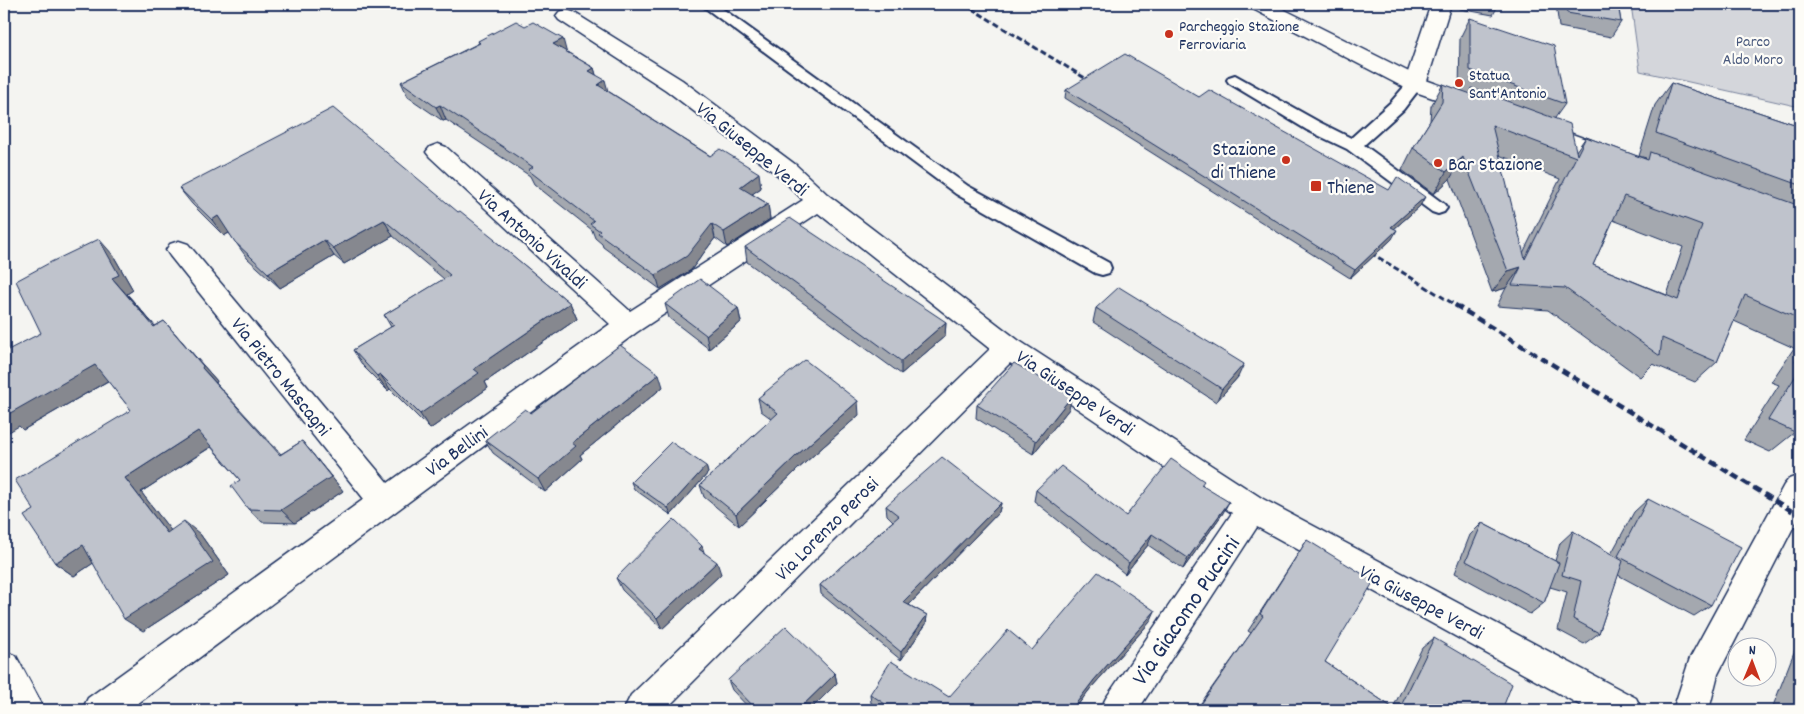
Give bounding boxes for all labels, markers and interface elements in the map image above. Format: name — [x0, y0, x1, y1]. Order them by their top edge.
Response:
place label: Parcheggio Stazione Ferroviaria — [1179, 16, 1299, 57]
marker: Parcheggio Stazione Ferroviaria — [1163, 28, 1175, 40]
park label: Parco Aldo Moro — [1723, 31, 1783, 72]
place label: Statua Sant'Antonio — [1469, 65, 1547, 106]
marker: Statua Sant'Antonio — [1453, 77, 1465, 89]
street label: Via Giuseppe Verdi — [689, 96, 814, 205]
place label: Stazione di Thiene — [1211, 137, 1276, 188]
place label: Bar Stazione — [1448, 152, 1543, 180]
marker: Stazione di Thiene — [1280, 154, 1292, 166]
marker: Bar Stazione — [1432, 157, 1444, 169]
place label: Thiene — [1327, 175, 1375, 203]
marker: Thiene — [1309, 179, 1323, 193]
street label: Via Antonio Vivaldi — [470, 183, 592, 297]
street label: Via Pietro Mascagni — [223, 312, 337, 444]
street label: Via Giuseppe Verdi — [1009, 344, 1139, 445]
street label: Via Bellini — [421, 420, 495, 485]
street label: Via Lorenzo Perosi — [770, 471, 887, 589]
street label: Via Giacomo Puccini — [1125, 530, 1250, 693]
street label: Via Giuseppe Verdi — [1353, 559, 1488, 648]
north arrow — [1726, 636, 1776, 686]
text: N — [1749, 641, 1756, 661]

